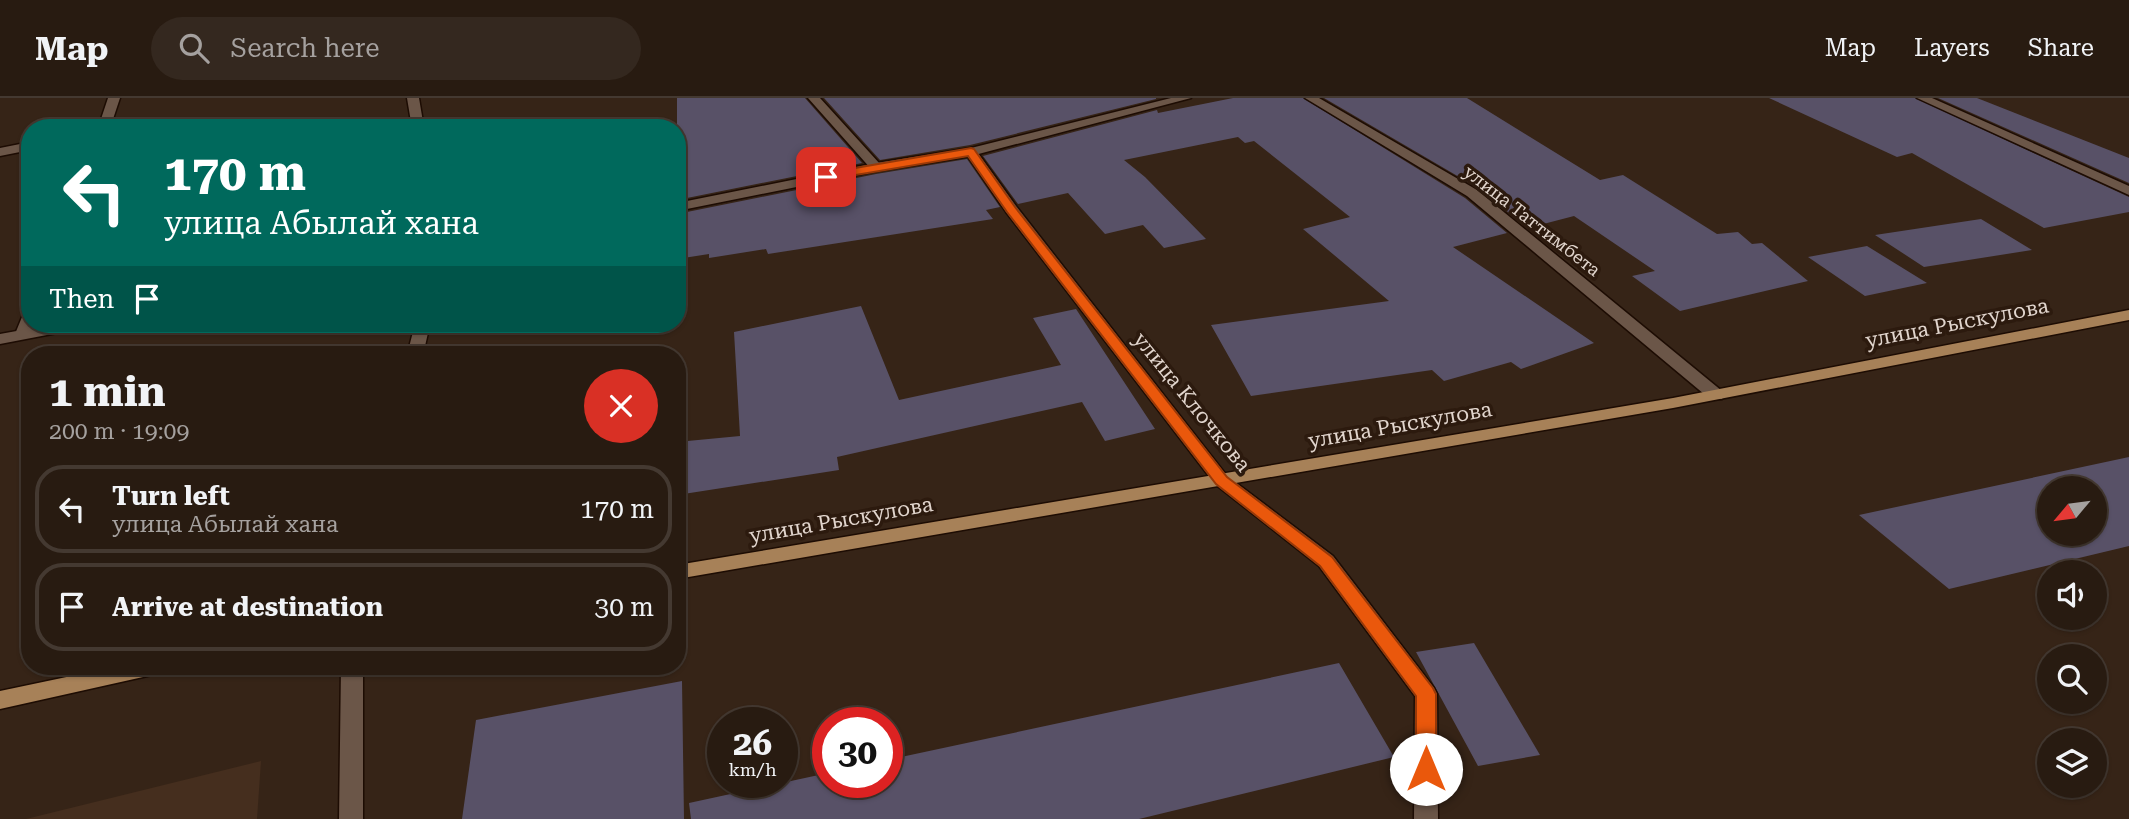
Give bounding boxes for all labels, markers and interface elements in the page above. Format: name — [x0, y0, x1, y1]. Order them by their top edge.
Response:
search box — [151, 17, 641, 80]
text: Map — [35, 29, 109, 68]
icon: search — [175, 29, 213, 67]
text: Search here — [231, 33, 380, 63]
text: Map — [1825, 34, 1876, 62]
text: Layers — [1914, 34, 1990, 62]
text: Share — [2028, 34, 2094, 62]
text: 170 m — [164, 145, 306, 202]
icon: left — [49, 147, 140, 238]
pin — [796, 147, 856, 207]
icon: arrive — [807, 158, 845, 196]
street label: улица Таттимбета — [1460, 161, 1605, 281]
text: улица Абылай хана — [164, 204, 479, 242]
icon: arrive — [128, 280, 166, 318]
text: Then — [49, 284, 114, 314]
street label: улица Рыскулова — [1863, 293, 2051, 353]
street label: улица Клочкова — [1128, 327, 1256, 477]
text: 1 min — [49, 367, 166, 416]
button: close — [584, 369, 658, 443]
street label: улица Рыскулова — [1306, 397, 1494, 453]
text: 200 m · 19:09 — [49, 418, 189, 445]
north arrow — [2037, 476, 2107, 546]
map controls — [2037, 476, 2107, 798]
text: Turn left — [112, 481, 230, 511]
icon: left — [53, 490, 91, 528]
street label: улица Рыскулова — [747, 492, 935, 548]
text: 170 m — [580, 494, 654, 524]
text: улица Абылай хана — [112, 511, 338, 538]
button: sound — [2037, 560, 2107, 630]
icon: arrive — [53, 588, 91, 626]
text: Arrive at destination — [112, 592, 383, 622]
text: 30 m — [595, 592, 654, 622]
button: search — [2037, 644, 2107, 714]
speed limit sign: 30 — [812, 707, 903, 798]
text: 26 — [733, 723, 772, 764]
button: layers — [2037, 728, 2107, 798]
position arrow — [1389, 732, 1463, 806]
text: km/h — [728, 759, 777, 780]

